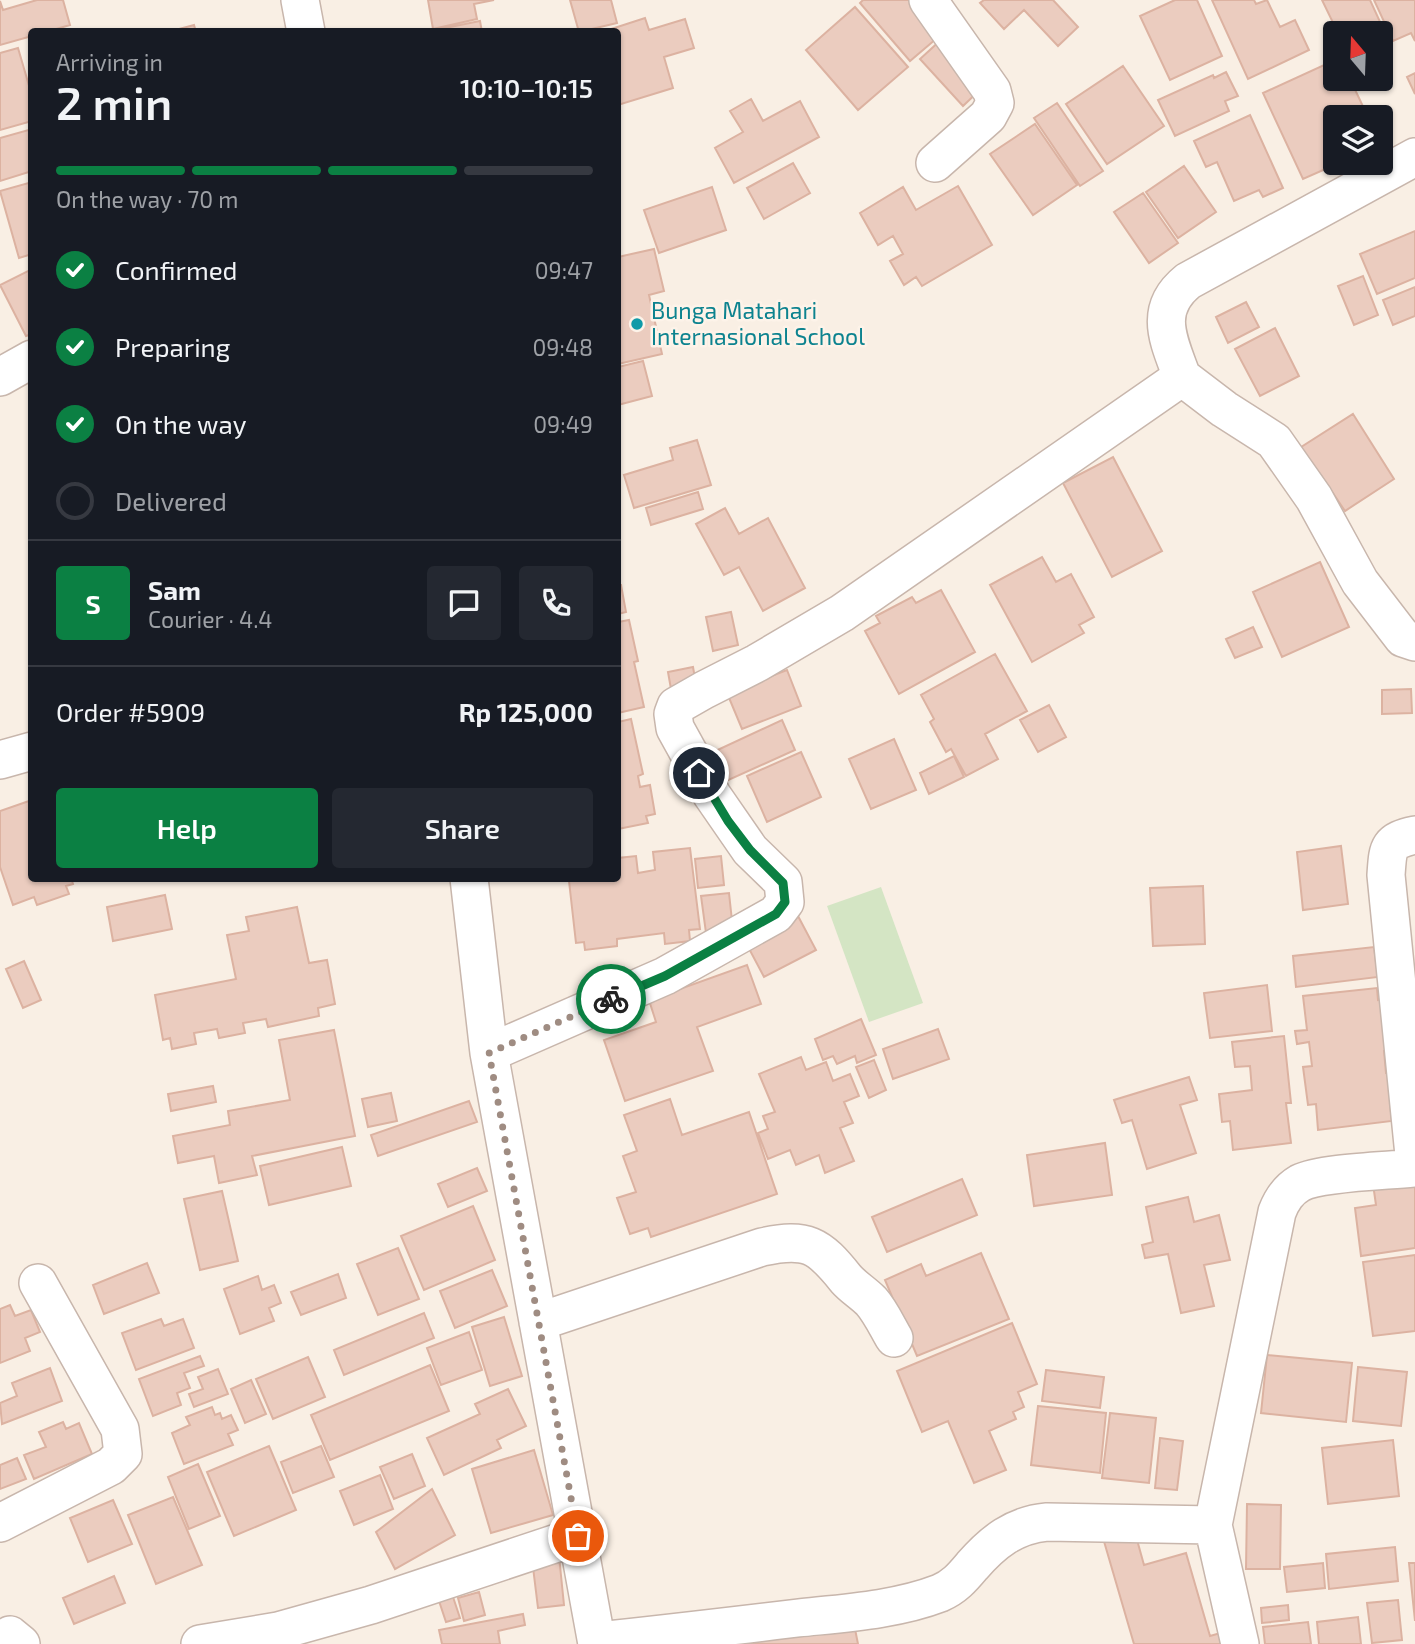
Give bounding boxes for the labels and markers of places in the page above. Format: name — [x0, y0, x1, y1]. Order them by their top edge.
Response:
place label: Bunga Matahari Internasional School — [651, 296, 865, 350]
marker: Bunga Matahari Internasional School — [629, 316, 645, 332]
pin — [669, 743, 729, 803]
pin — [548, 1506, 608, 1566]

